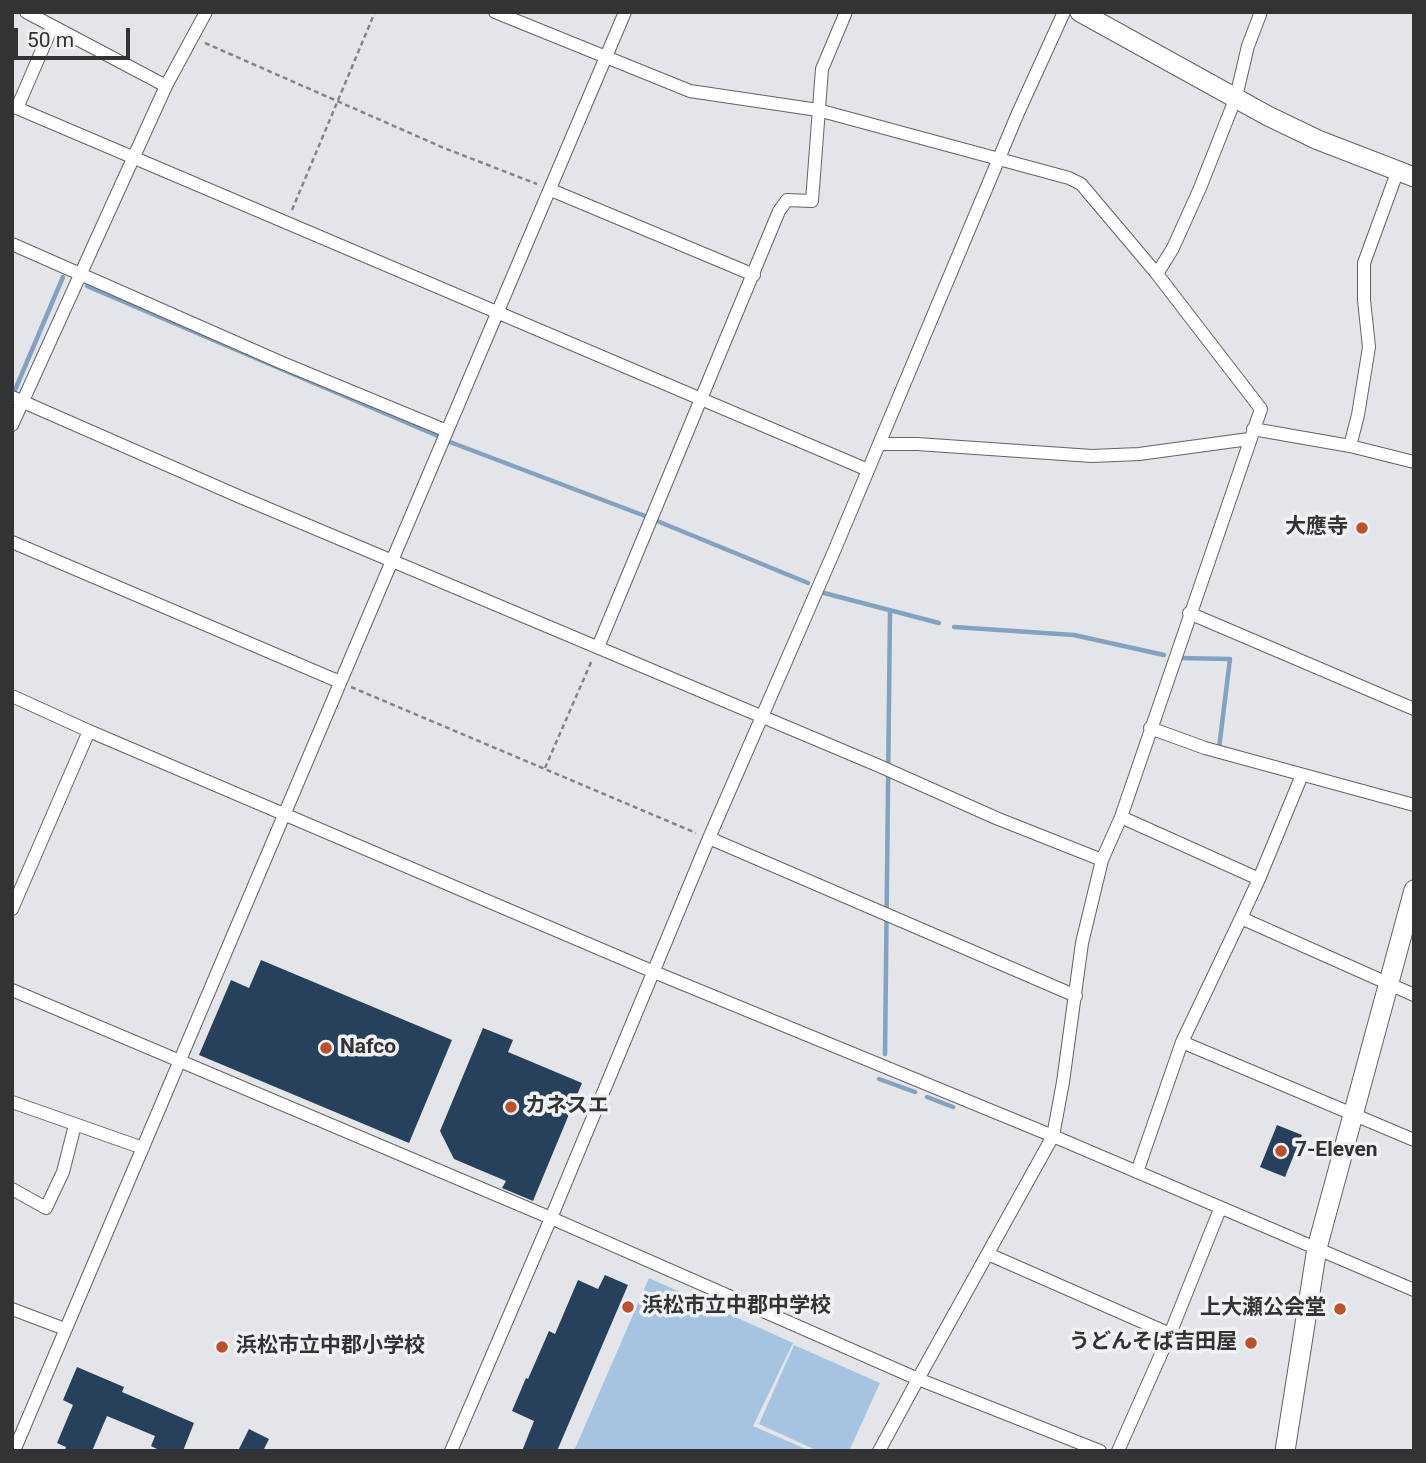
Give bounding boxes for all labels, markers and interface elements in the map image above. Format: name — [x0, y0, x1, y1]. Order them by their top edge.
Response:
scale bar — [18, 14, 133, 58]
text: 50 m — [27, 28, 74, 52]
place label: 大應寺 — [1285, 515, 1348, 541]
marker: 大應寺 — [1354, 520, 1370, 536]
place label: Nafco — [340, 1035, 396, 1061]
marker: Nafco — [318, 1040, 334, 1056]
place label: カネスエ — [525, 1094, 609, 1120]
marker: カネスエ — [503, 1099, 519, 1115]
place label: 7-Eleven — [1295, 1138, 1378, 1164]
marker: 7-Eleven — [1273, 1143, 1289, 1159]
place label: 浜松市立中郡中学校 — [642, 1294, 831, 1320]
place label: 上大瀬公会堂 — [1200, 1296, 1326, 1322]
marker: 浜松市立中郡中学校 — [620, 1299, 636, 1315]
marker: 上大瀬公会堂 — [1332, 1301, 1348, 1317]
place label: うどんそば吉田屋 — [1069, 1330, 1237, 1356]
place label: 浜松市立中郡小学校 — [236, 1334, 425, 1360]
marker: うどんそば吉田屋 — [1243, 1335, 1259, 1351]
marker: 浜松市立中郡小学校 — [214, 1339, 230, 1355]

